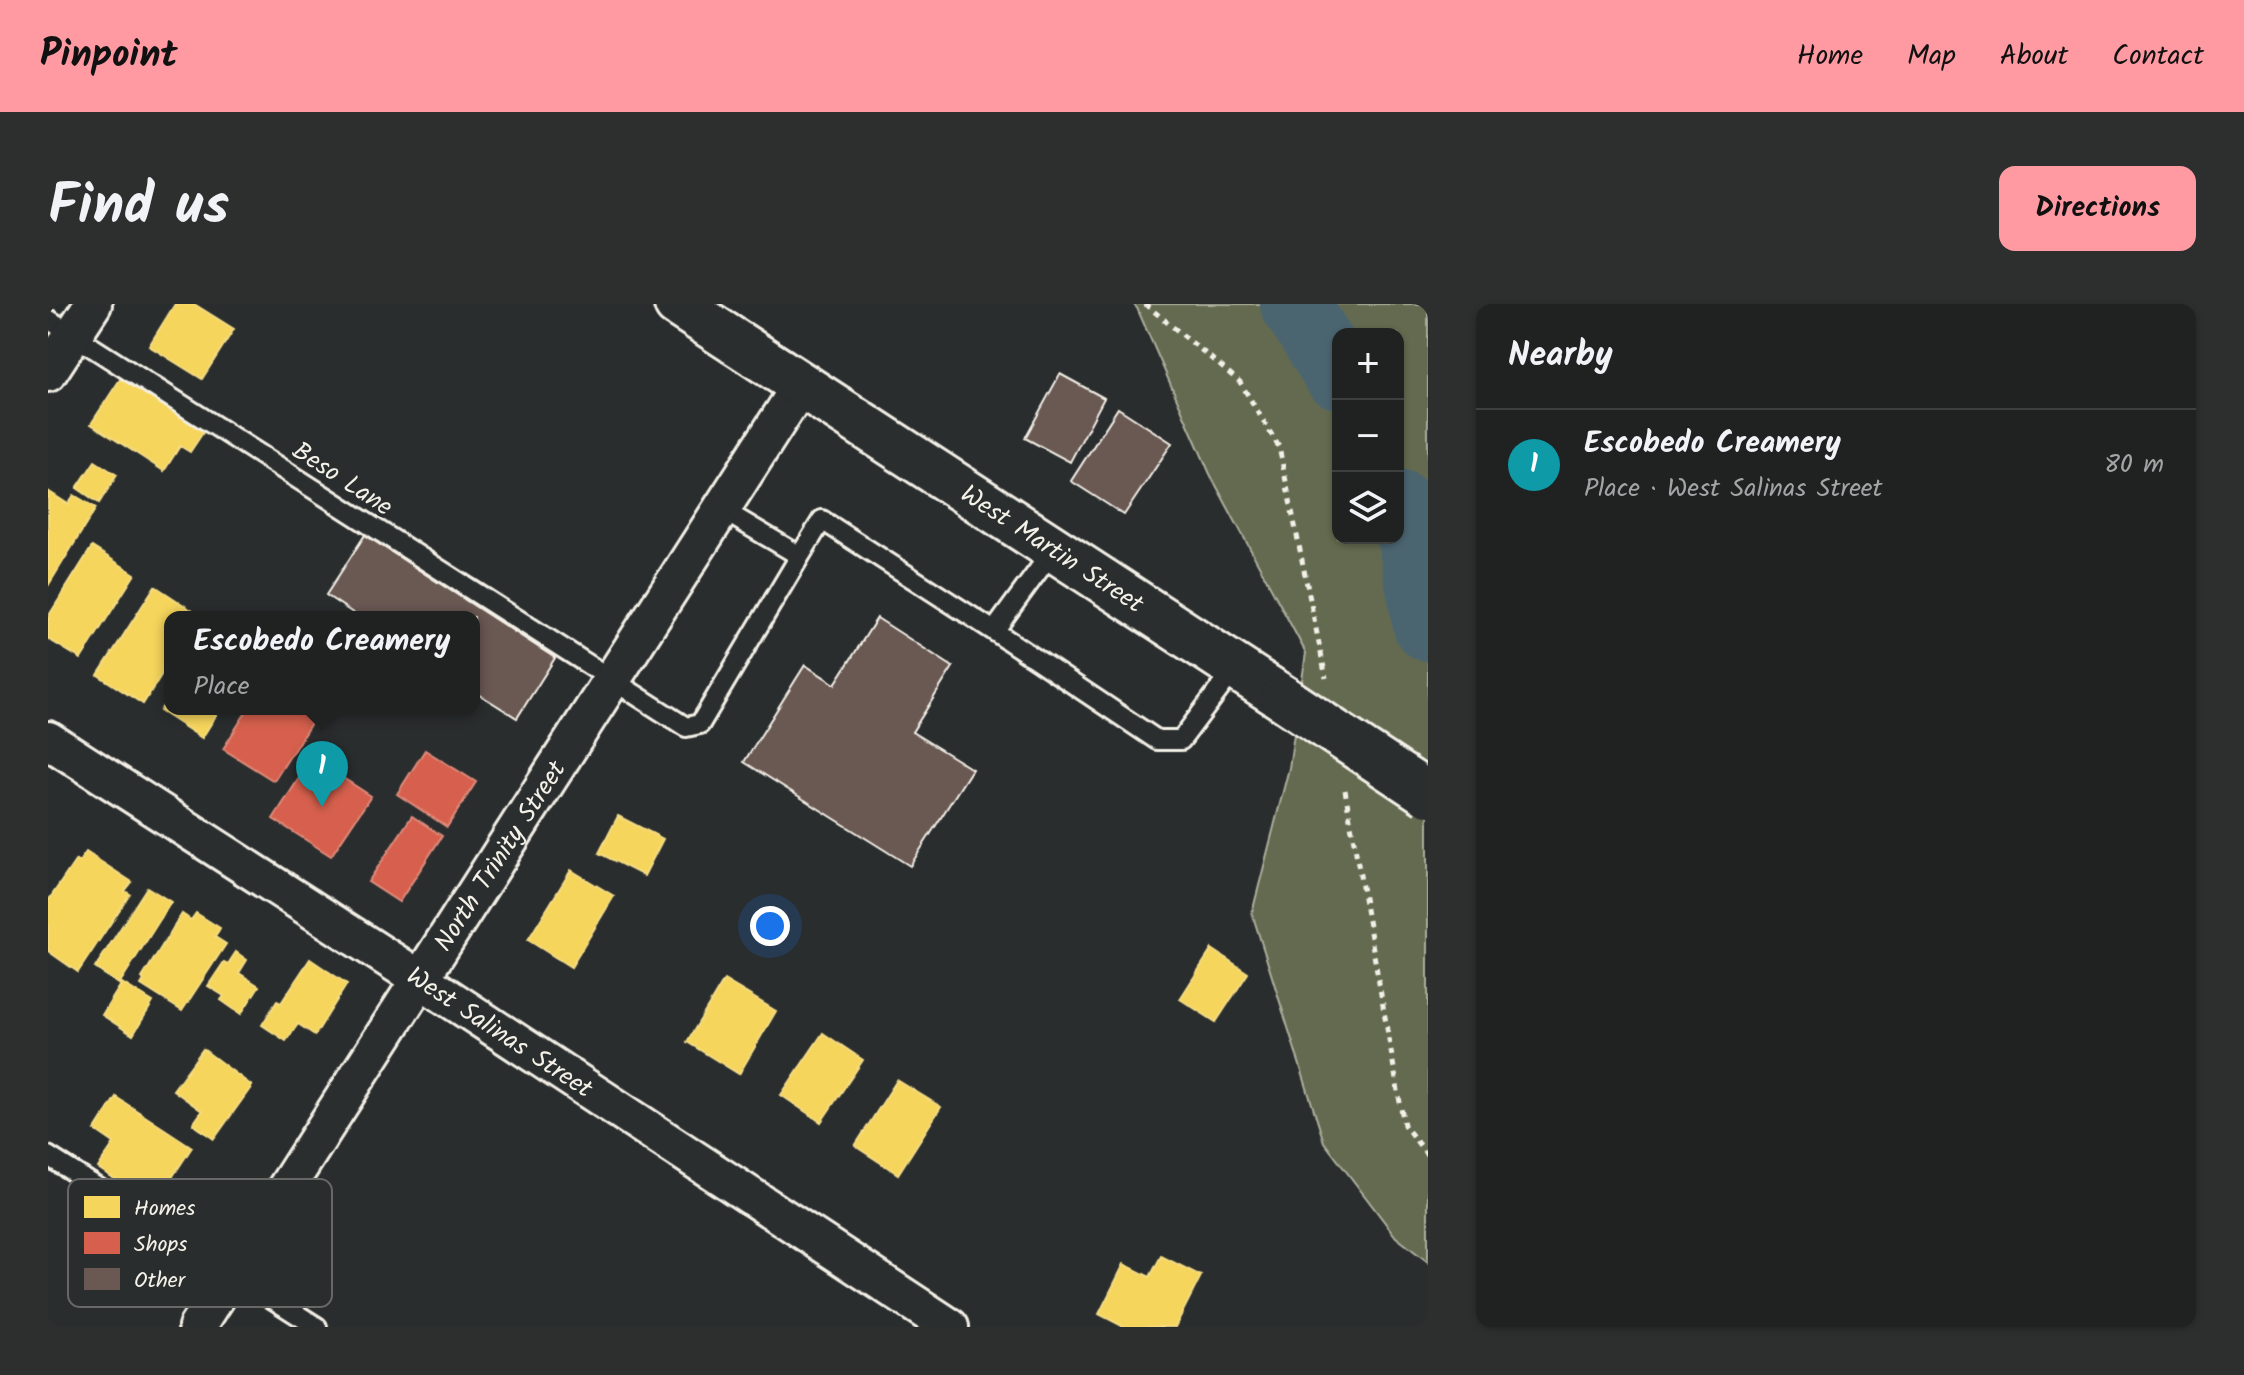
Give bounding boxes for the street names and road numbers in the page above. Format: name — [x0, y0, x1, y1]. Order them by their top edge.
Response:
street label: Beso Lane — [283, 431, 401, 528]
street label: West Martin Street — [951, 475, 1152, 626]
street label: North Trinity Street — [424, 752, 578, 961]
street label: West Salinas Street — [397, 957, 602, 1111]

